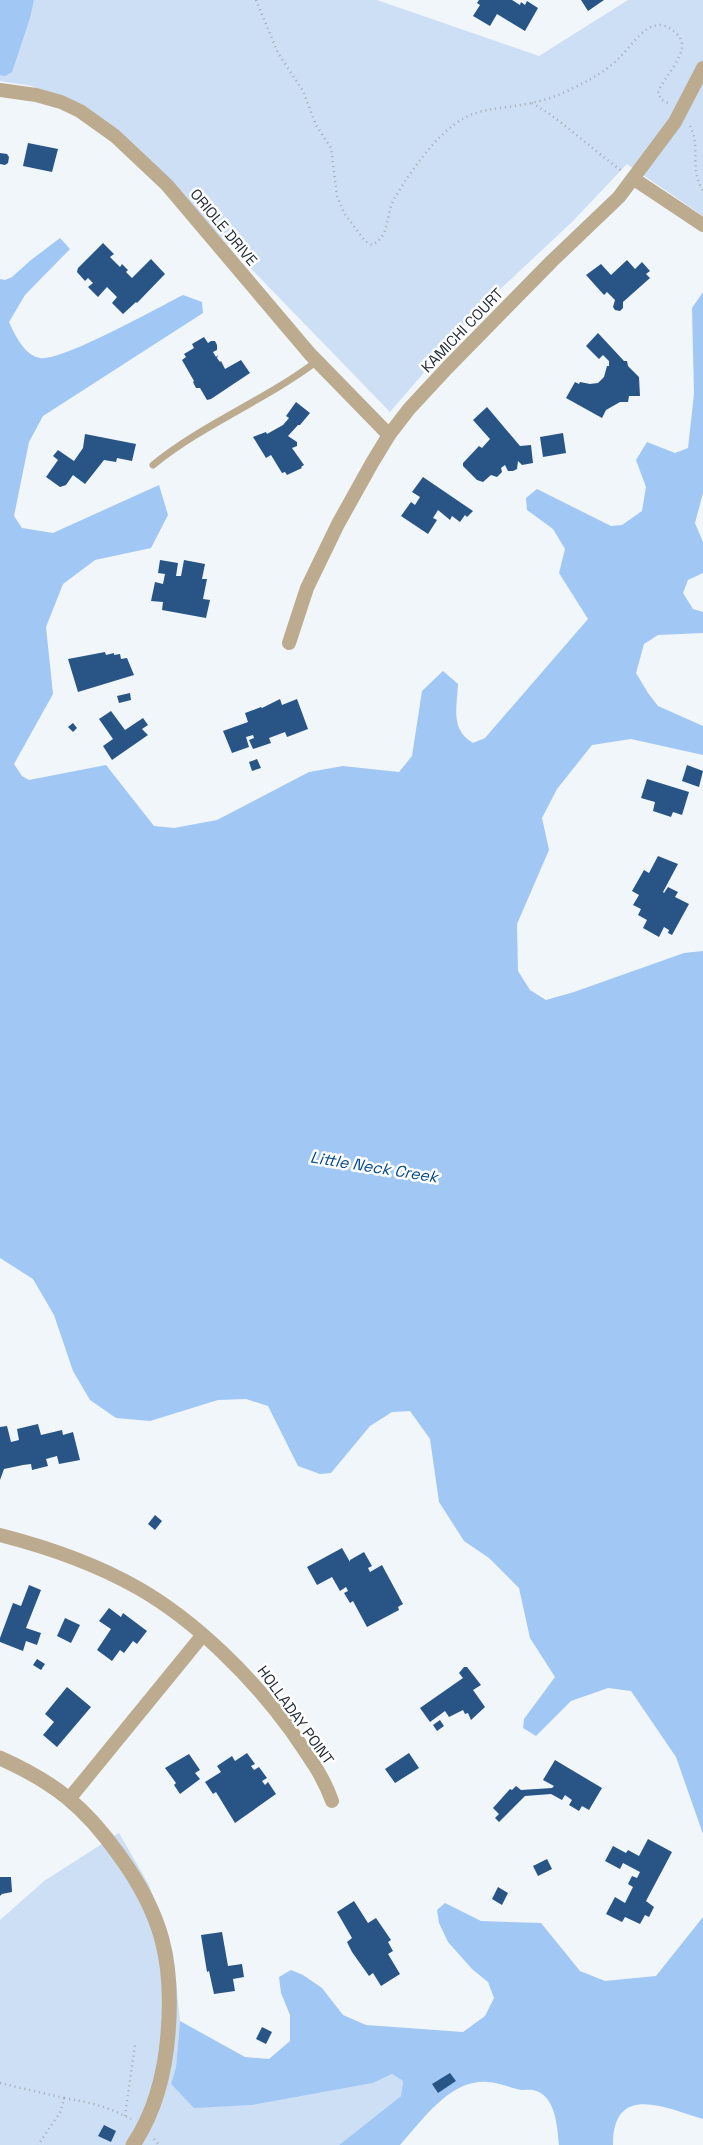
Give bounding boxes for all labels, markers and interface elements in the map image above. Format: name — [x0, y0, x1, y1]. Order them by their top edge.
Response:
street label: ORIOLE DRIVE — [186, 185, 262, 269]
street label: KAMICHI COURT — [417, 284, 507, 376]
water label: Little Neck Creek — [309, 1147, 442, 1188]
street label: HOLLADAY POINT — [254, 1662, 339, 1769]

